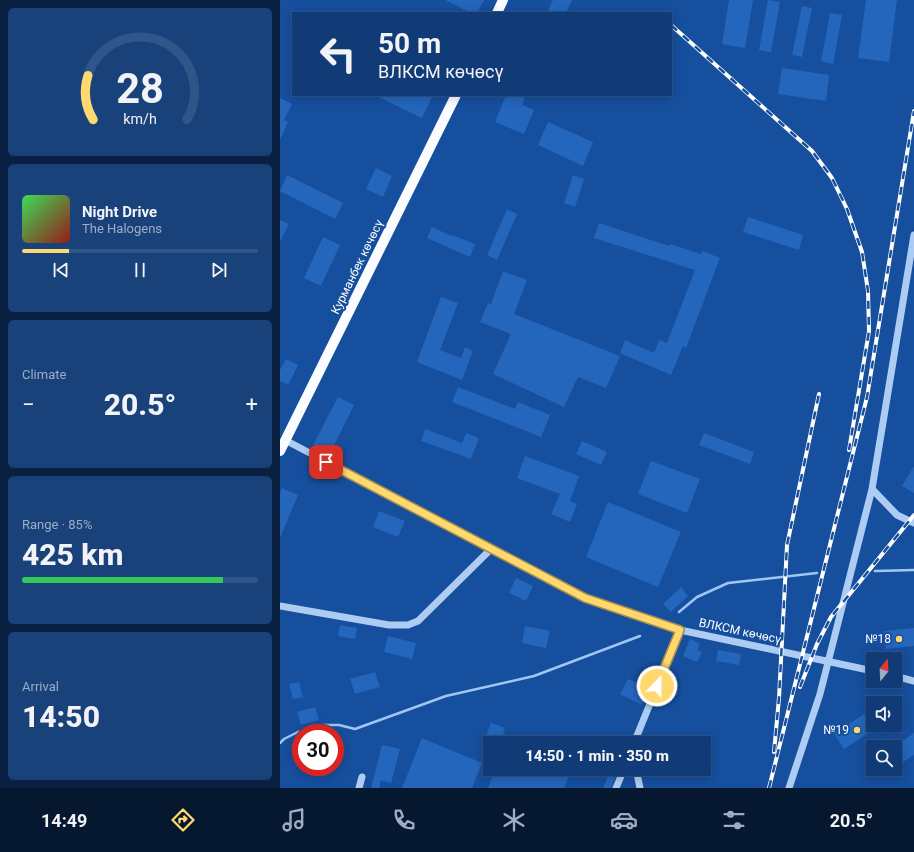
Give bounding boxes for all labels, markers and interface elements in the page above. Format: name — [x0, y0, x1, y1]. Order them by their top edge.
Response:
text: 50 m — [378, 27, 441, 60]
icon: left — [312, 28, 364, 80]
text: ВЛКСМ көчөсү — [378, 61, 503, 82]
text: 28 — [116, 64, 164, 113]
text: km/h — [123, 111, 157, 127]
text: Night Drive — [82, 203, 157, 221]
street label: Курманбек көчөсү — [328, 217, 386, 317]
text: The Halogens — [82, 221, 162, 236]
icon: previous — [50, 259, 72, 281]
icon: pause — [129, 259, 151, 281]
icon: next — [208, 259, 230, 281]
text: Climate — [22, 367, 66, 382]
text: 20.5° — [104, 387, 176, 422]
text: − — [22, 392, 35, 417]
text: + — [246, 392, 258, 417]
pin — [309, 445, 343, 479]
icon: arrive — [315, 451, 337, 473]
text: Range · 85% — [22, 517, 92, 532]
text: 425 km — [22, 537, 124, 572]
street label: ВЛКСМ көчөсү — [698, 615, 782, 647]
place label: №18 — [865, 632, 891, 646]
marker: №18 — [894, 634, 904, 644]
north arrow — [866, 652, 902, 688]
map controls — [866, 652, 902, 776]
position arrow — [636, 665, 678, 707]
text: Arrival — [22, 679, 59, 694]
button: sound — [866, 696, 902, 732]
text: 14:50 — [22, 699, 100, 734]
place label: №19 — [823, 723, 849, 737]
speed limit sign: 30 — [292, 724, 344, 776]
marker: №19 — [852, 725, 862, 735]
button: search — [866, 740, 902, 776]
text: 14:50 · 1 min · 350 m — [525, 747, 669, 765]
icon: directions — [169, 806, 197, 834]
icon: music — [280, 806, 308, 834]
icon: phone — [390, 806, 418, 834]
icon: climate — [500, 806, 528, 834]
icon: car — [610, 806, 638, 834]
icon: filters — [720, 806, 748, 834]
text: 14:49 — [41, 810, 87, 831]
text: 20.5° — [830, 810, 873, 831]

